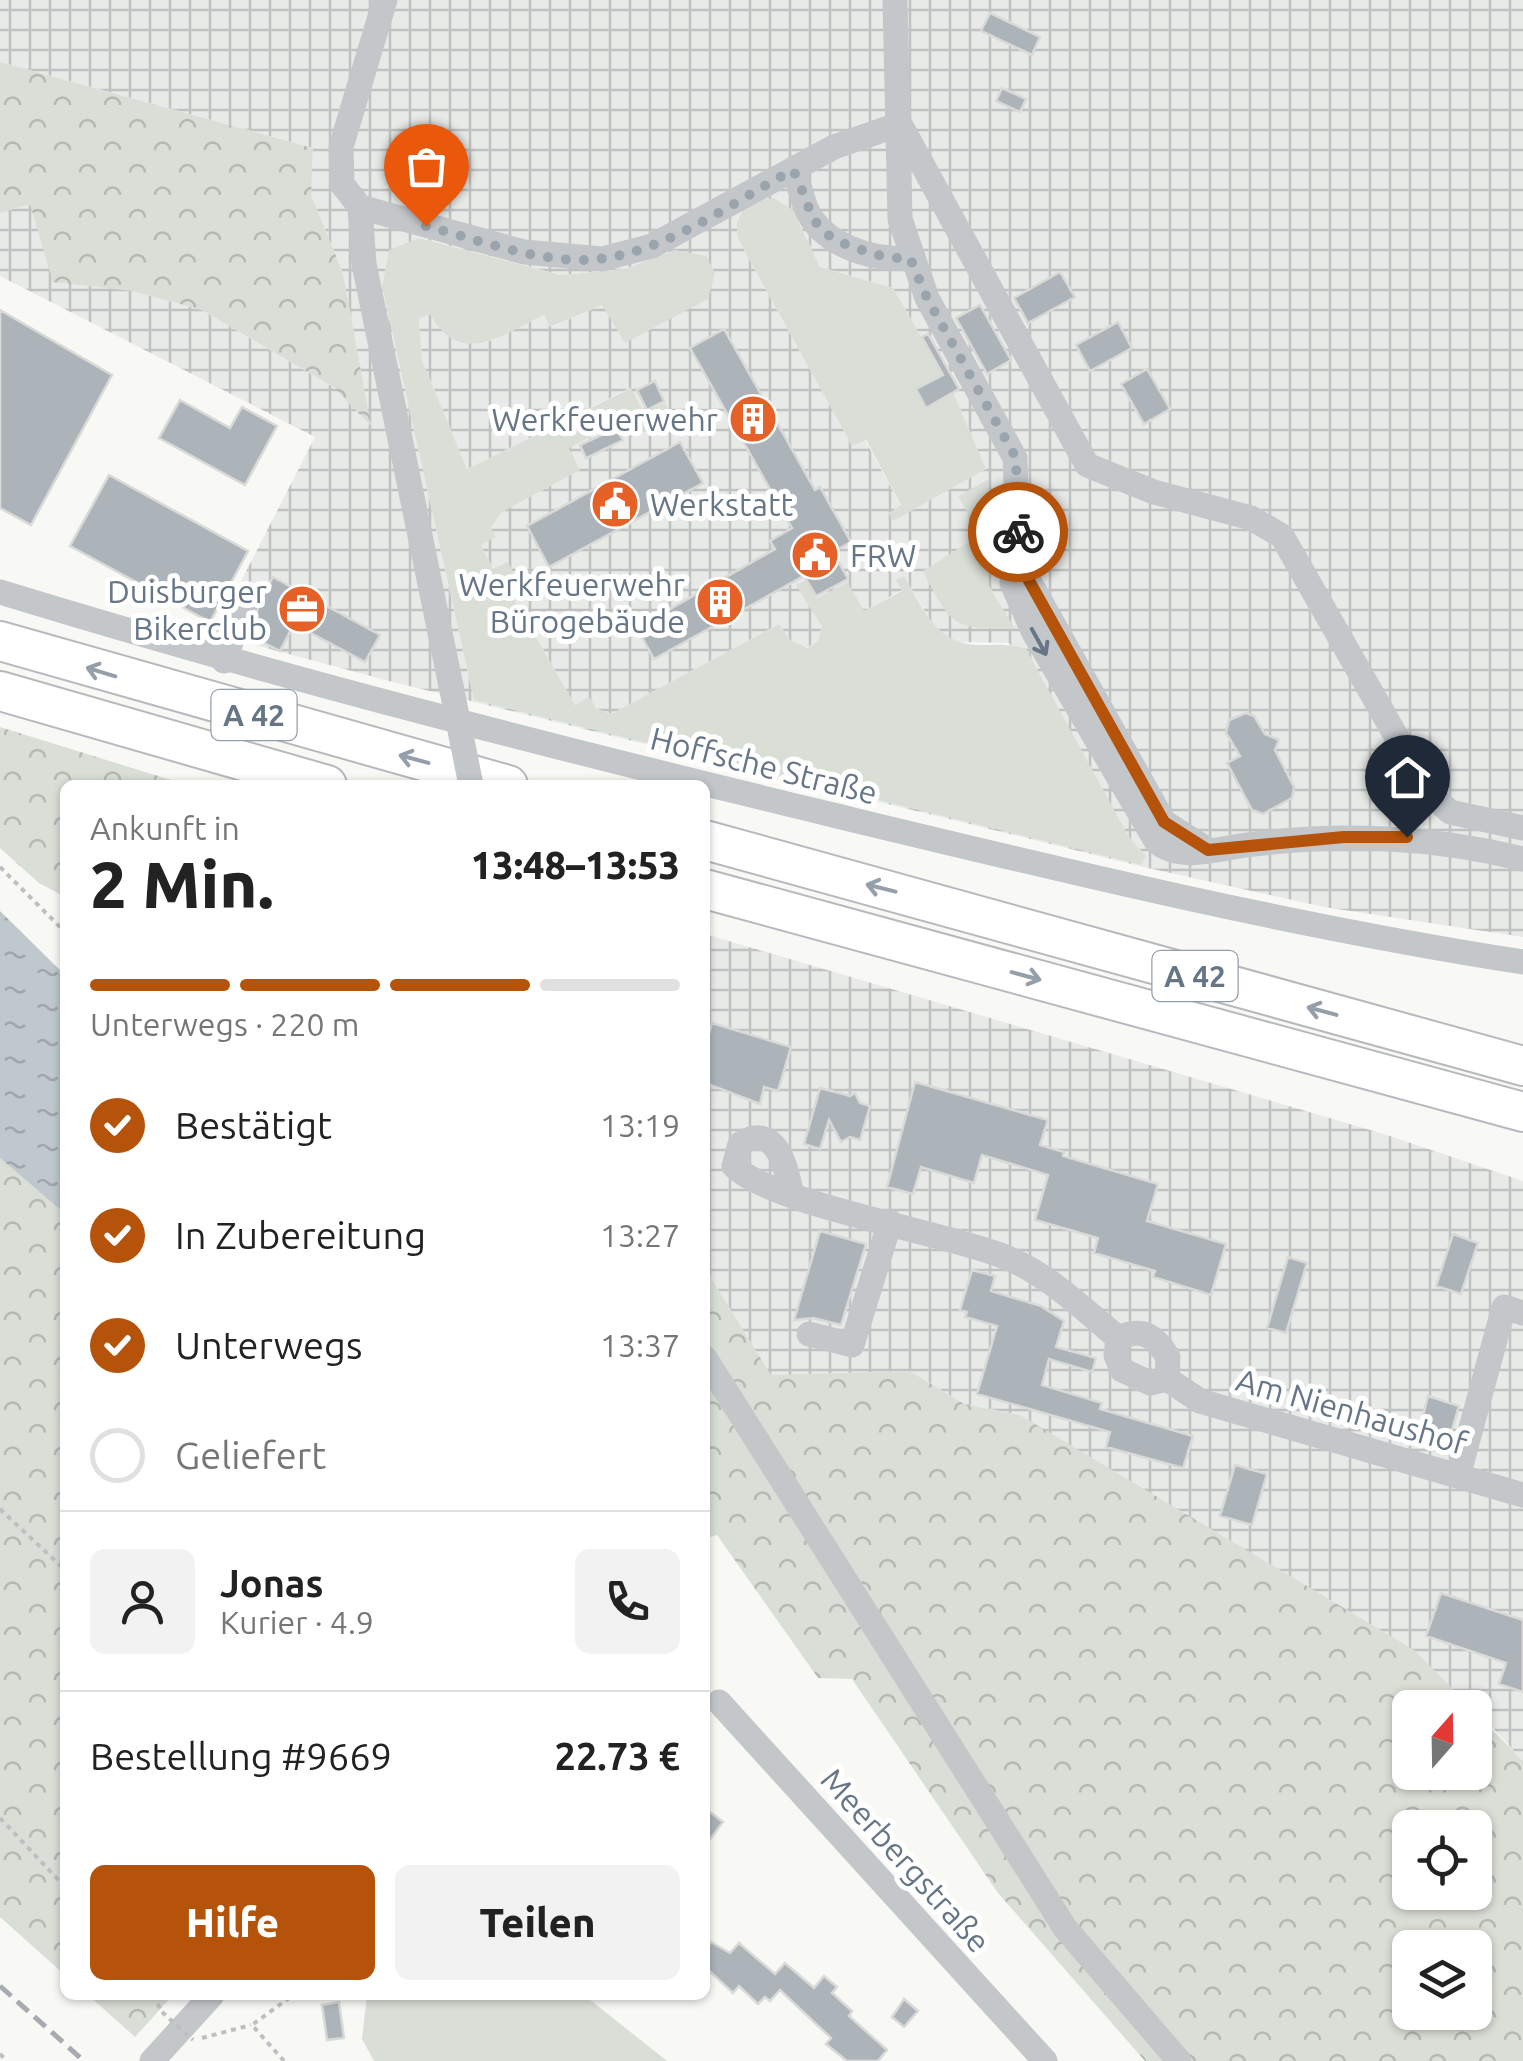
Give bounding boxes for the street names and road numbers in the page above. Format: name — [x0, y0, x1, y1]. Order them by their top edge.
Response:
road number: A 42 — [212, 690, 296, 740]
street label: Hoffsche Straße — [647, 719, 881, 811]
road number: A 42 — [1152, 951, 1238, 1001]
street label: Am Nienhaushof — [1232, 1361, 1472, 1461]
street label: Meerbergstraße — [814, 1761, 998, 1959]

